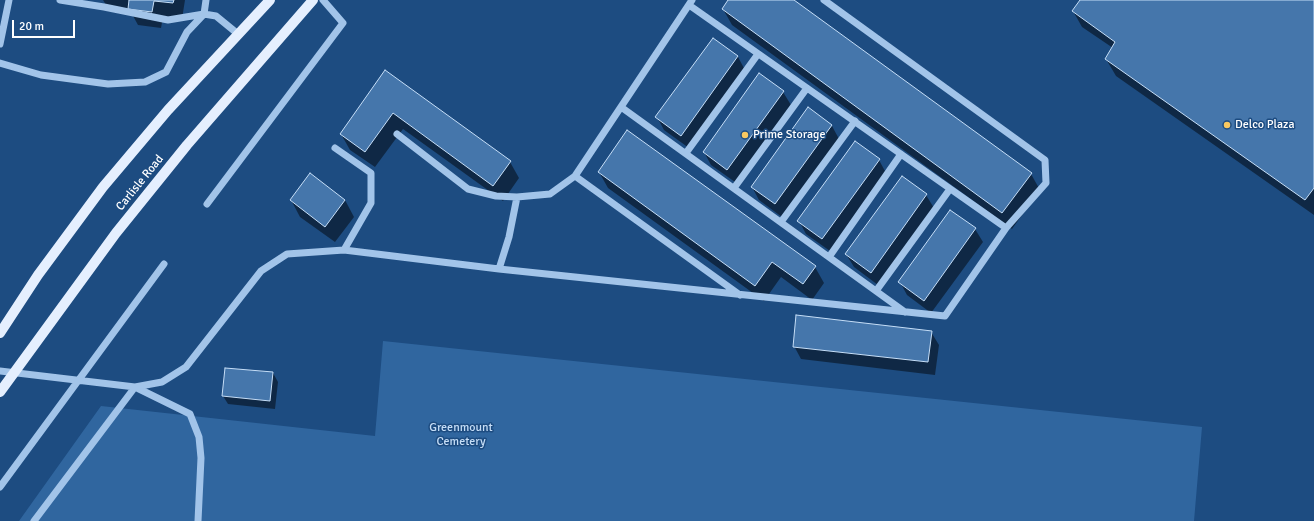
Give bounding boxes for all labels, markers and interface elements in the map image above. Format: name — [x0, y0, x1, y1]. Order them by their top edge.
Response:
scale bar — [14, 12, 77, 38]
text: 20 m — [19, 19, 44, 34]
place label: Delco Plaza — [1235, 118, 1295, 132]
marker: Delco Plaza — [1222, 120, 1232, 130]
place label: Prime Storage — [753, 128, 825, 142]
marker: Prime Storage — [740, 130, 750, 140]
street label: Carlisle Road — [113, 152, 167, 214]
park label: Greenmount Cemetery — [429, 421, 493, 449]

